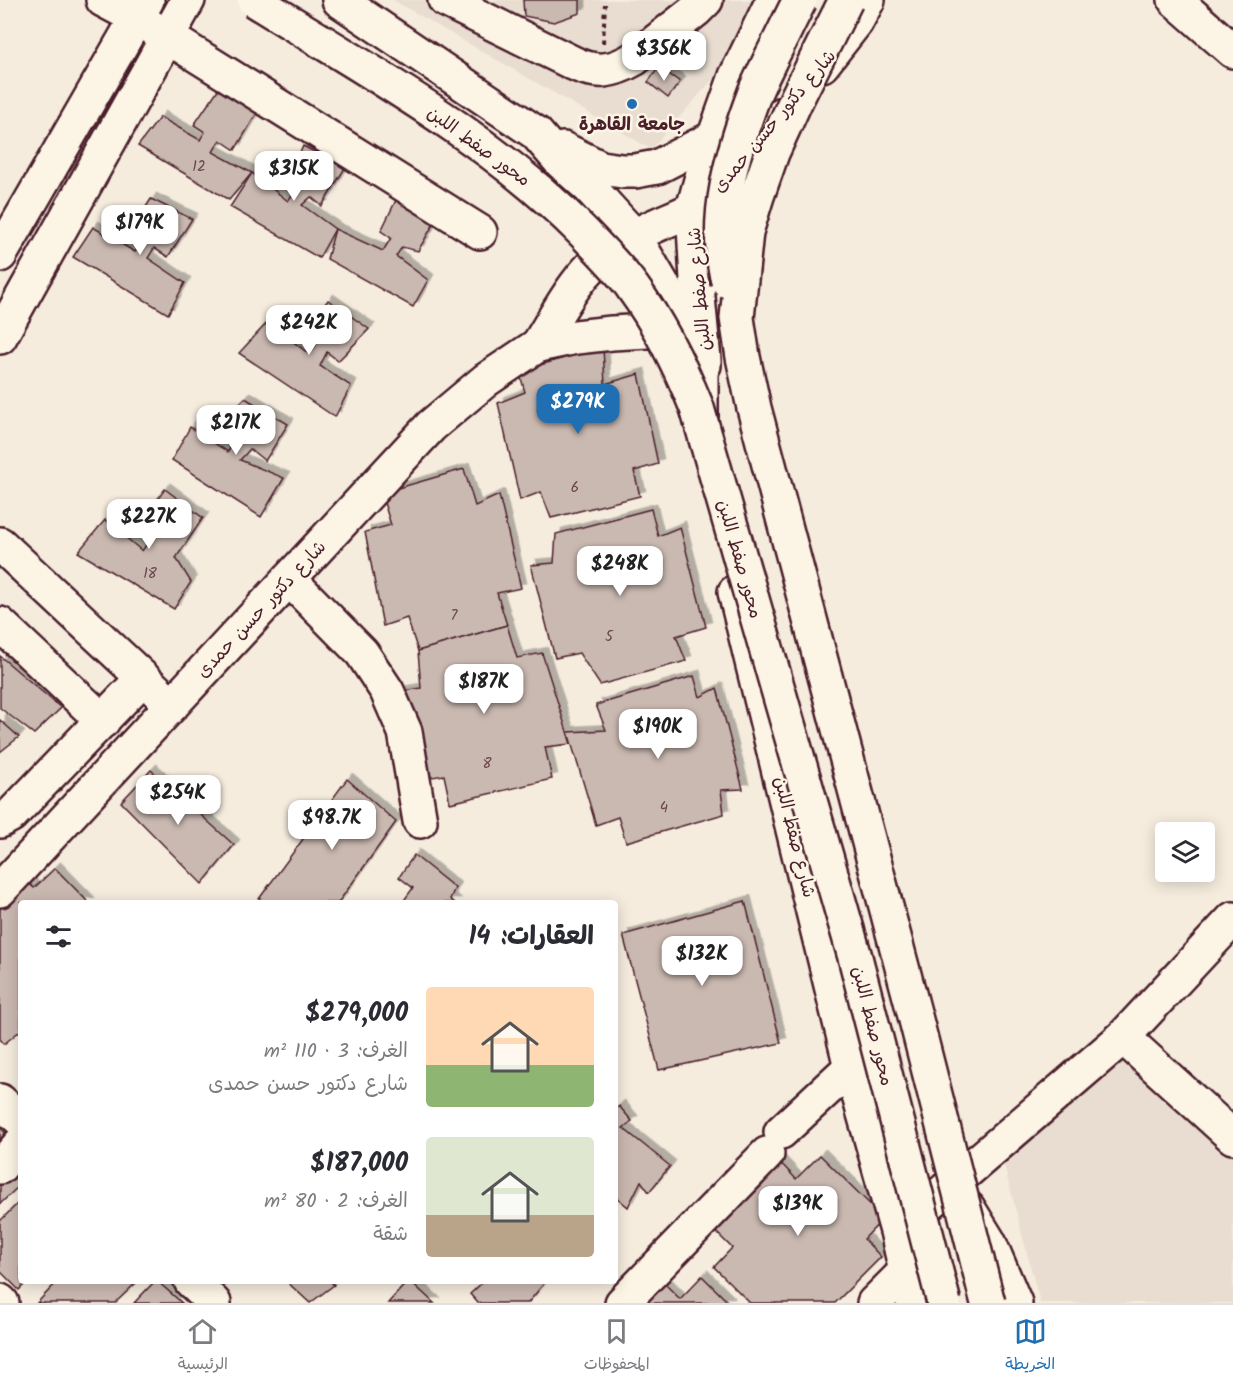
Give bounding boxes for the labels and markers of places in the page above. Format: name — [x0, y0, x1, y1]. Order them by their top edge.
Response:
pin: $356K — [622, 31, 706, 82]
marker: جامعة القاهرة — [625, 97, 639, 111]
place label: جامعة القاهرة — [579, 111, 685, 140]
pin: $315K — [252, 151, 336, 202]
pin: $179K — [98, 205, 182, 256]
pin: $242K — [267, 305, 351, 356]
pin: $279K — [536, 384, 620, 435]
pin: $217K — [194, 405, 278, 456]
pin: $227K — [107, 499, 191, 550]
pin: $248K — [578, 546, 662, 597]
pin: $187K — [442, 664, 526, 715]
pin: $190K — [616, 709, 700, 760]
pin: $254K — [136, 775, 220, 826]
pin: $98.7K — [283, 800, 381, 851]
pin: $132K — [660, 936, 744, 987]
pin: $139K — [756, 1186, 840, 1237]

